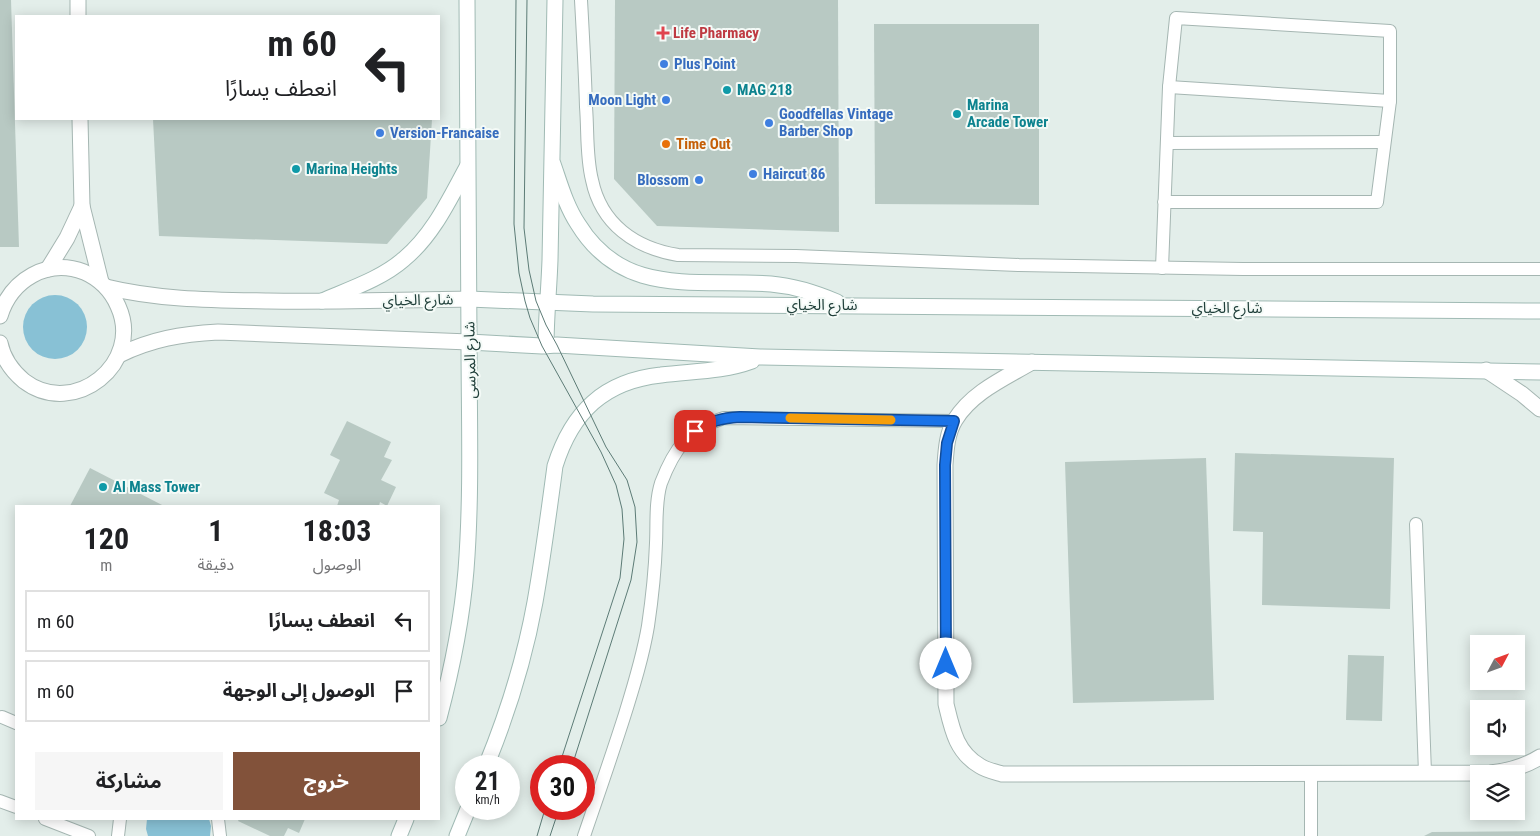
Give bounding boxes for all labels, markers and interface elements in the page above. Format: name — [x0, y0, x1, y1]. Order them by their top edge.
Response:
text: 60 m — [268, 24, 337, 65]
place label: Life Pharmacy — [673, 24, 759, 42]
marker: Life Pharmacy — [657, 27, 669, 39]
icon: left — [355, 35, 420, 100]
place label: Plus Point — [674, 55, 736, 73]
marker: Plus Point — [658, 58, 670, 70]
text: انعطف يسارًا — [225, 76, 337, 101]
place label: MAG 218 — [737, 81, 792, 99]
marker: MAG 218 — [721, 84, 733, 96]
place label: Moon Light — [588, 91, 656, 109]
marker: Moon Light — [660, 94, 672, 106]
place label: Marina Arcade Tower — [967, 96, 1048, 131]
place label: Goodfellas Vintage Barber Shop — [779, 105, 893, 140]
marker: Marina Arcade Tower — [951, 108, 963, 120]
marker: Goodfellas Vintage Barber Shop — [763, 117, 775, 129]
place label: Version-Francaise — [390, 124, 499, 142]
marker: Version-Francaise — [374, 127, 386, 139]
place label: Time Out — [676, 135, 731, 153]
marker: Time Out — [660, 138, 672, 150]
place label: Marina Heights — [306, 160, 398, 178]
marker: Marina Heights — [290, 163, 302, 175]
place label: Haircut 86 — [763, 165, 826, 183]
marker: Haircut 86 — [747, 168, 759, 180]
place label: Blossom — [637, 171, 689, 189]
marker: Blossom — [693, 174, 705, 186]
street label: شارع الخياي — [382, 290, 454, 313]
street label: شارع الخياي — [786, 296, 858, 317]
street label: شارع الخياي — [1191, 299, 1263, 320]
street label: شارع المرسى — [460, 321, 483, 399]
pin — [674, 410, 716, 452]
icon: arrive — [681, 417, 709, 445]
place label: Al Mass Tower — [113, 478, 200, 496]
marker: Al Mass Tower — [97, 481, 109, 493]
text: 1 — [208, 513, 223, 548]
text: 18:03 — [303, 513, 371, 548]
text: 120 — [84, 521, 129, 556]
text: دقيقة — [198, 555, 234, 574]
text: الوصول — [313, 555, 361, 574]
text: m — [100, 556, 112, 575]
icon: left — [390, 607, 418, 635]
text: انعطف يسارًا — [269, 609, 375, 632]
text: 60 m — [37, 610, 74, 633]
north arrow — [1470, 635, 1525, 690]
map controls — [1470, 635, 1525, 820]
position arrow — [919, 637, 971, 689]
icon: arrive — [390, 677, 418, 705]
text: الوصول إلى الوجهة — [223, 679, 375, 702]
text: 60 m — [37, 680, 74, 703]
button: sound — [1470, 700, 1525, 755]
button: مشاركة — [35, 752, 223, 810]
button: خروج — [233, 752, 420, 810]
speed limit sign: 30 — [530, 755, 595, 820]
button: layers — [1470, 765, 1525, 820]
text: 21 — [475, 767, 500, 796]
text: km/h — [475, 793, 500, 807]

